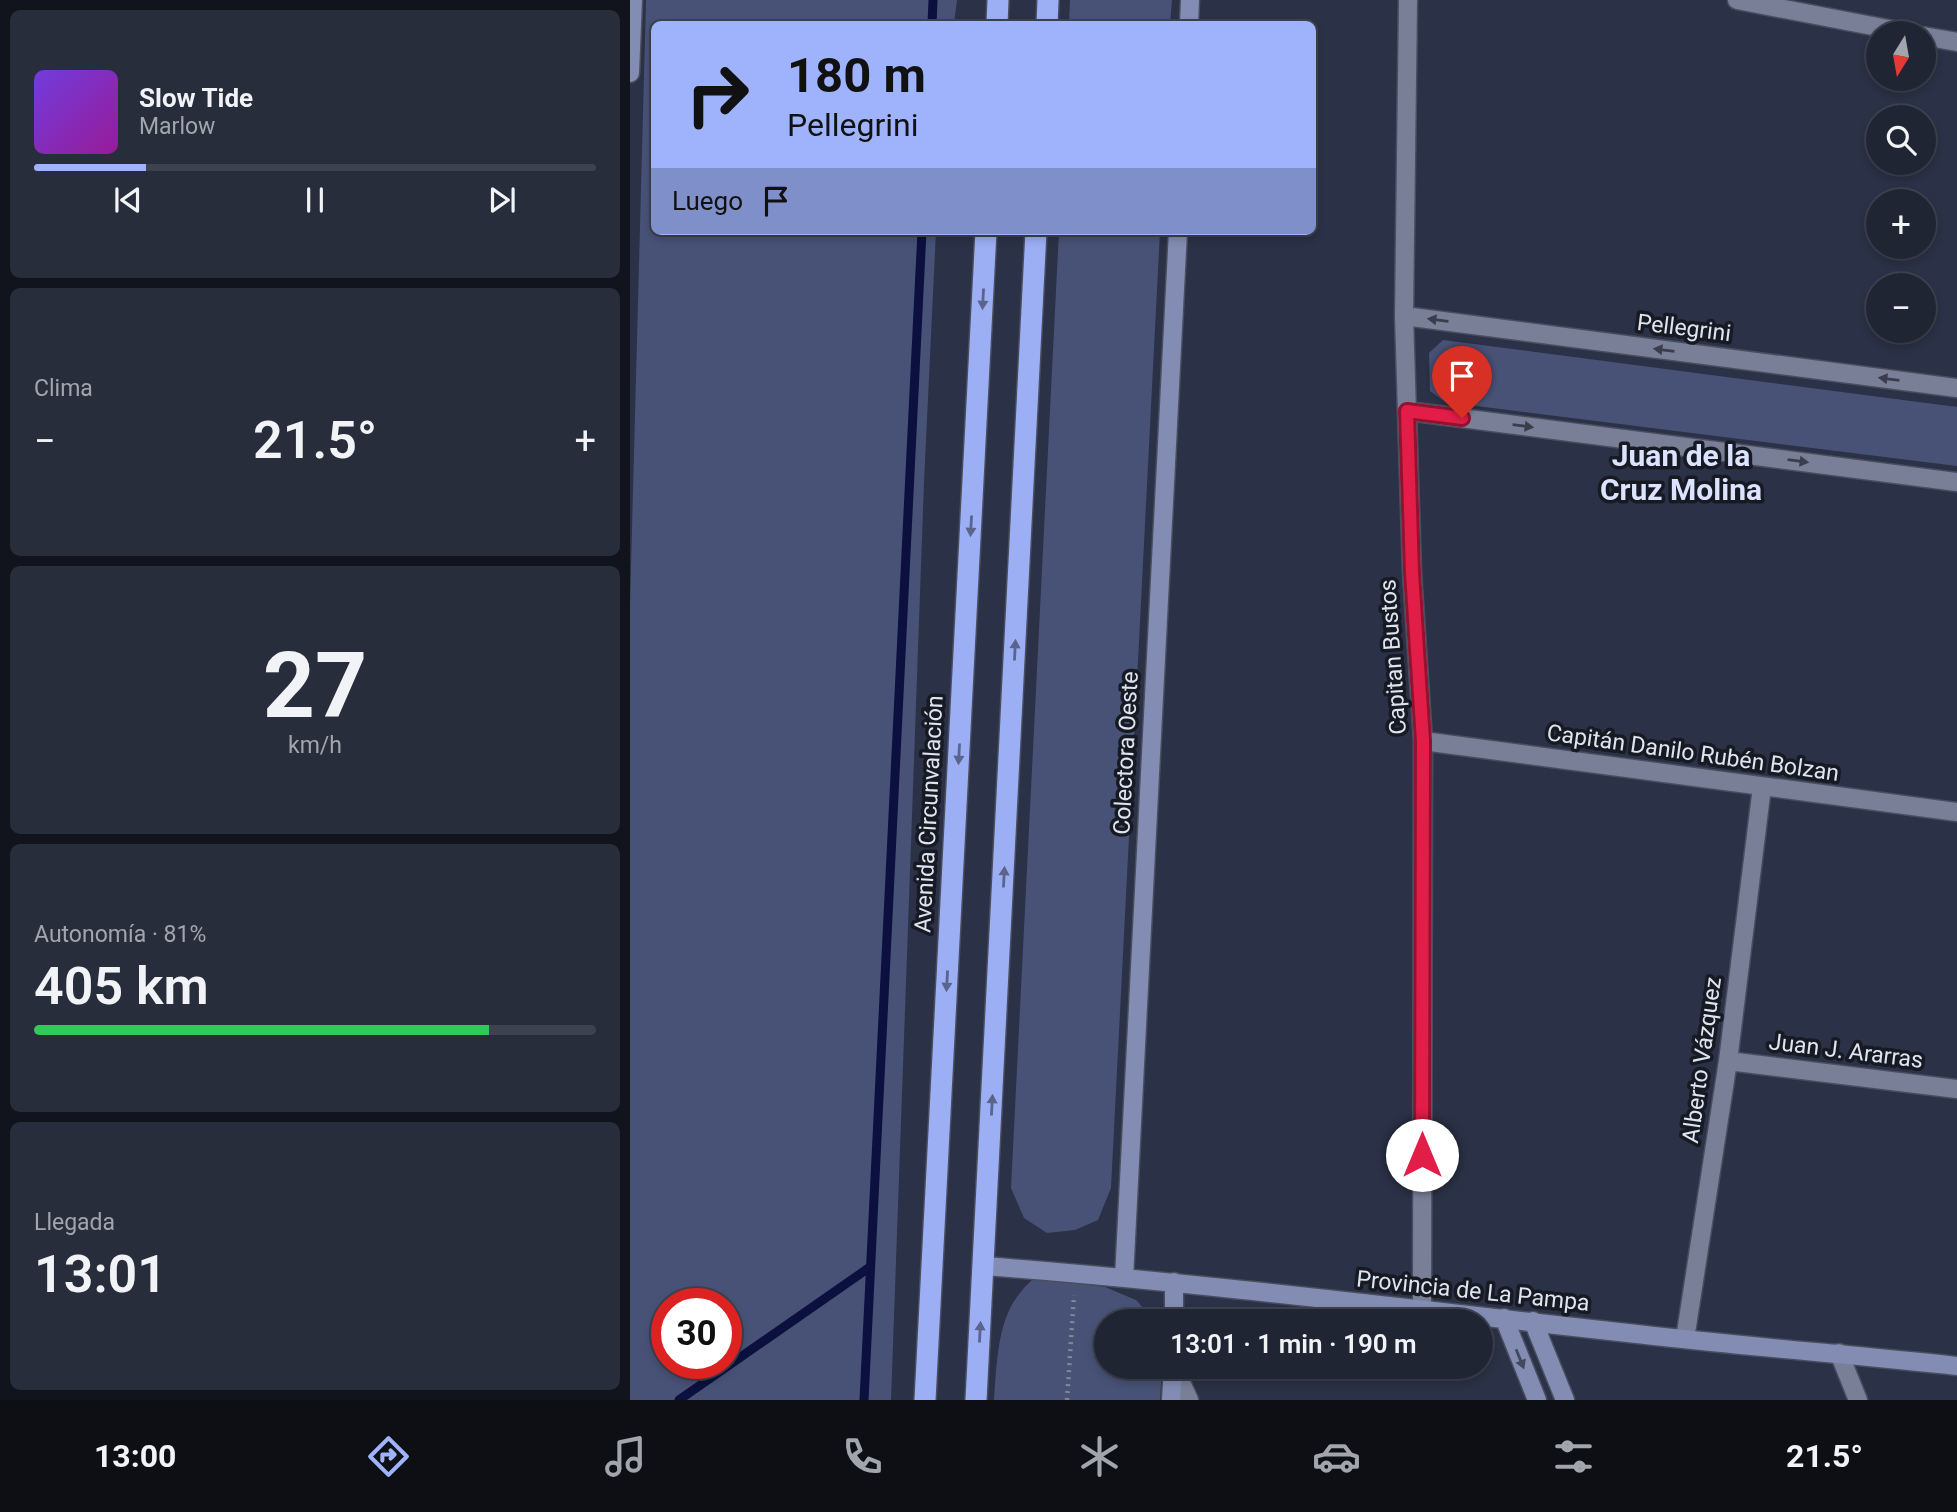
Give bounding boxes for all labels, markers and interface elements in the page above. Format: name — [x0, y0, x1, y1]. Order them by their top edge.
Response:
north arrow — [1866, 21, 1936, 91]
map controls — [1866, 21, 1936, 343]
text: 180 m — [787, 47, 926, 104]
icon: right — [672, 49, 763, 140]
text: Slow Tide — [139, 83, 253, 113]
button: search — [1866, 105, 1936, 175]
text: Pellegrini — [787, 106, 919, 144]
text: Marlow — [139, 113, 215, 140]
icon: previous — [109, 181, 147, 219]
icon: pause — [296, 181, 334, 219]
icon: next — [483, 181, 521, 219]
icon: arrive — [757, 182, 795, 220]
text: Luego — [672, 186, 743, 216]
button: + — [1866, 189, 1936, 259]
button: − — [1866, 273, 1936, 343]
one-way arrow — [977, 288, 988, 310]
street label: Pellegrini — [1635, 309, 1733, 347]
one-way arrow — [1427, 315, 1449, 326]
one-way arrow — [1653, 344, 1675, 355]
pin — [1432, 346, 1492, 418]
icon: arrive — [1443, 357, 1481, 395]
one-way arrow — [1878, 374, 1900, 385]
text: Clima — [34, 375, 93, 402]
text: 21.5° — [253, 410, 377, 471]
text: − — [34, 419, 56, 463]
text: + — [574, 419, 596, 463]
one-way arrow — [1512, 421, 1534, 432]
district label: Juan de la Cruz Molina — [1600, 438, 1762, 507]
one-way arrow — [1787, 456, 1809, 467]
one-way arrow — [965, 516, 976, 538]
street label: Capitan Bustos — [1374, 578, 1412, 736]
text: 27 — [263, 633, 367, 739]
one-way arrow — [1010, 639, 1021, 661]
street label: Colectora Oeste — [1108, 671, 1144, 835]
street label: Avenida Circunvalación — [909, 695, 949, 933]
street label: Capitán Danilo Rubén Bolzan — [1545, 719, 1841, 787]
text: km/h — [288, 732, 342, 759]
one-way arrow — [953, 743, 964, 765]
one-way arrow — [998, 866, 1009, 888]
text: Autonomía · 81% — [34, 921, 206, 948]
text: 405 km — [34, 956, 209, 1017]
one-way arrow — [941, 970, 952, 992]
street label: Alberto Vázquez — [1677, 975, 1727, 1145]
street label: Juan J. Ararras — [1767, 1028, 1925, 1074]
one-way arrow — [987, 1093, 998, 1115]
position arrow — [1385, 1118, 1459, 1192]
text: Llegada — [34, 1209, 115, 1236]
text: 13:01 — [34, 1244, 167, 1305]
street label: Provincia de La Pampa — [1355, 1265, 1591, 1317]
speed limit sign: 30 — [651, 1288, 742, 1379]
one-way arrow — [975, 1321, 986, 1343]
text: 13:01 · 1 min · 190 m — [1170, 1329, 1417, 1359]
one-way arrow — [1515, 1349, 1526, 1370]
icon: directions — [364, 1432, 413, 1481]
icon: music — [601, 1432, 650, 1481]
icon: phone — [838, 1432, 887, 1481]
icon: climate — [1075, 1432, 1124, 1481]
icon: car — [1312, 1432, 1361, 1481]
icon: filters — [1549, 1432, 1598, 1481]
text: 13:00 — [94, 1437, 176, 1475]
text: 21.5° — [1786, 1437, 1863, 1475]

